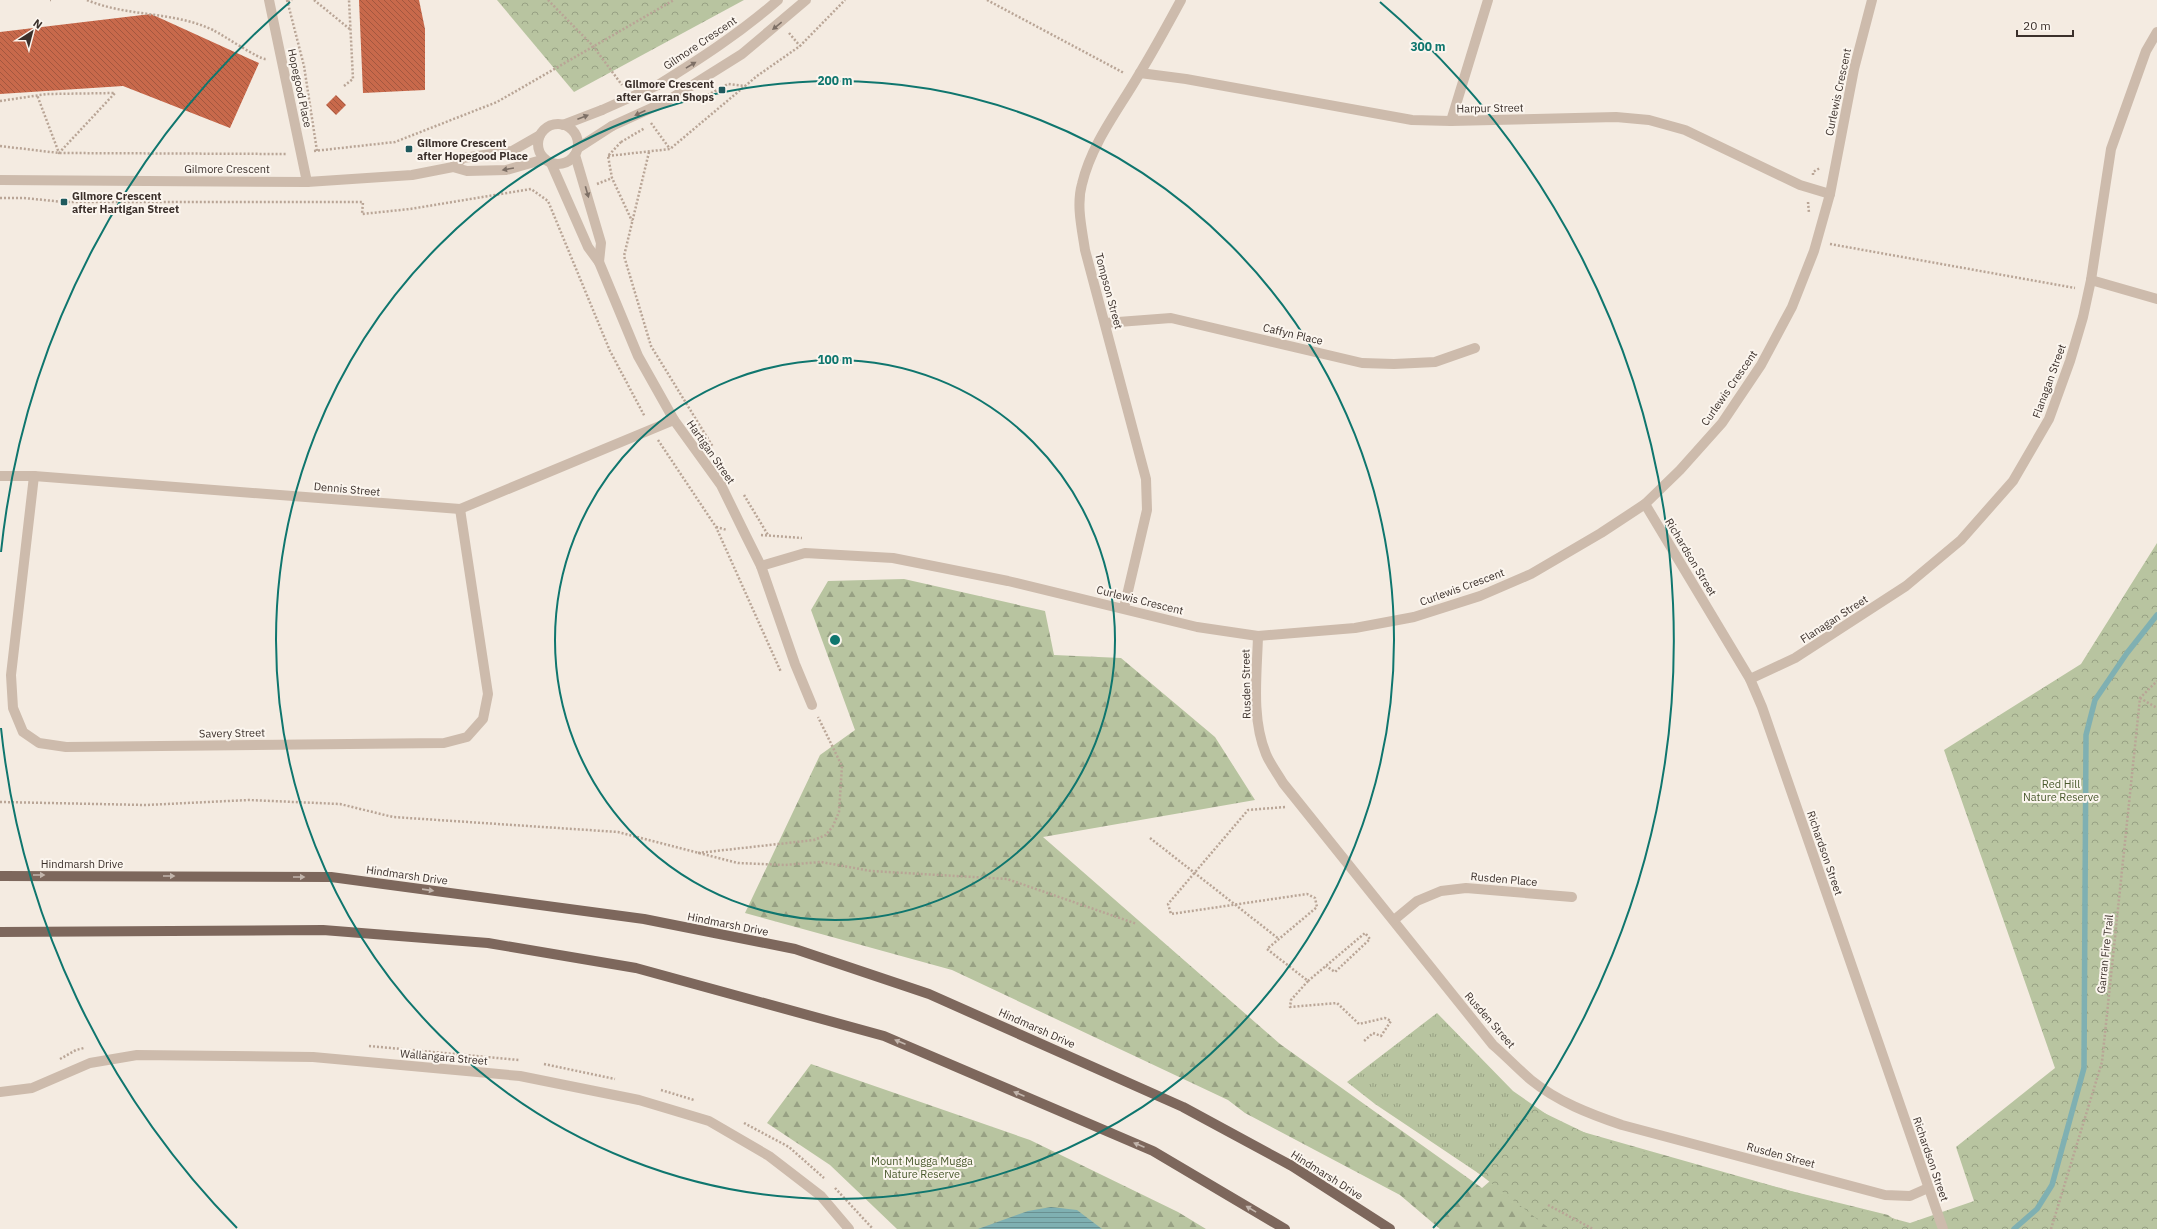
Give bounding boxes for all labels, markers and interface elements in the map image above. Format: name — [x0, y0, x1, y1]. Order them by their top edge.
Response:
north arrow — [12, 12, 52, 52]
scale bar — [2017, 12, 2073, 38]
street label: Gilmore Crescent — [661, 13, 740, 73]
text: N — [31, 16, 45, 32]
text: 20 m — [2023, 18, 2051, 33]
one-way arrow — [772, 21, 783, 30]
text: 300 m — [1410, 39, 1446, 54]
street label: Hopegood Place — [285, 47, 315, 129]
street label: Curlewis Crescent — [1822, 47, 1854, 137]
one-way arrow — [685, 61, 697, 68]
text: 200 m — [817, 73, 853, 88]
place label: Gilmore Crescent after Garran Shops — [616, 77, 714, 104]
marker: Gilmore Crescent after Garran Shops — [717, 85, 727, 95]
street label: Harpur Street — [1456, 100, 1524, 116]
one-way arrow — [634, 110, 645, 116]
one-way arrow — [577, 114, 589, 120]
place label: Gilmore Crescent after Hopegood Place — [417, 136, 528, 163]
marker: Gilmore Crescent after Hopegood Place — [404, 144, 414, 154]
street label: Gilmore Crescent — [184, 162, 270, 176]
one-way arrow — [501, 166, 514, 172]
one-way arrow — [584, 187, 590, 199]
place label: Gilmore Crescent after Hartigan Street — [72, 189, 179, 216]
marker: Gilmore Crescent after Hartigan Street — [59, 197, 69, 207]
street label: Tompson Street — [1092, 251, 1126, 331]
street label: Caffyn Place — [1262, 320, 1324, 348]
street label: Flanagan Street — [2029, 342, 2069, 420]
street label: Curlewis Crescent — [1698, 347, 1760, 428]
text: 100 m — [817, 352, 853, 367]
street label: Hartigan Street — [684, 417, 738, 487]
street label: Dennis Street — [313, 479, 381, 499]
street label: Richardson Street — [1662, 516, 1720, 599]
street label: Curlewis Crescent — [1418, 565, 1506, 609]
street label: Curlewis Crescent — [1095, 582, 1185, 618]
street label: Flanagan Street — [1798, 592, 1871, 646]
centre of rings — [828, 633, 842, 647]
street label: Rusden Street — [1238, 649, 1254, 719]
street label: Savery Street — [199, 725, 265, 741]
park label: Red Hill Nature Reserve — [2023, 777, 2099, 804]
street label: Richardson Street — [1804, 809, 1846, 897]
street label: Hindmarsh Drive — [41, 857, 123, 871]
street label: Hindmarsh Drive — [365, 862, 449, 888]
street label: Rusden Place — [1470, 869, 1538, 889]
one-way arrow — [33, 872, 46, 878]
one-way arrow — [163, 873, 176, 879]
one-way arrow — [293, 874, 306, 880]
one-way arrow — [422, 887, 434, 893]
street label: Hindmarsh Drive — [686, 909, 770, 939]
street label: Garran Fire Trail — [2094, 914, 2116, 994]
street label: Rusden Street — [1462, 989, 1518, 1051]
street label: Hindmarsh Drive — [997, 1005, 1077, 1051]
one-way arrow — [893, 1039, 905, 1045]
street label: Wallangara Street — [400, 1046, 489, 1068]
one-way arrow — [1013, 1090, 1025, 1096]
street label: Richardson Street — [1910, 1115, 1952, 1203]
street label: Rusden Street — [1745, 1139, 1817, 1171]
one-way arrow — [1133, 1142, 1144, 1148]
street label: Hindmarsh Drive — [1288, 1147, 1366, 1203]
park label: Mount Mugga Mugga Nature Reserve — [871, 1154, 973, 1181]
one-way arrow — [1246, 1206, 1257, 1213]

